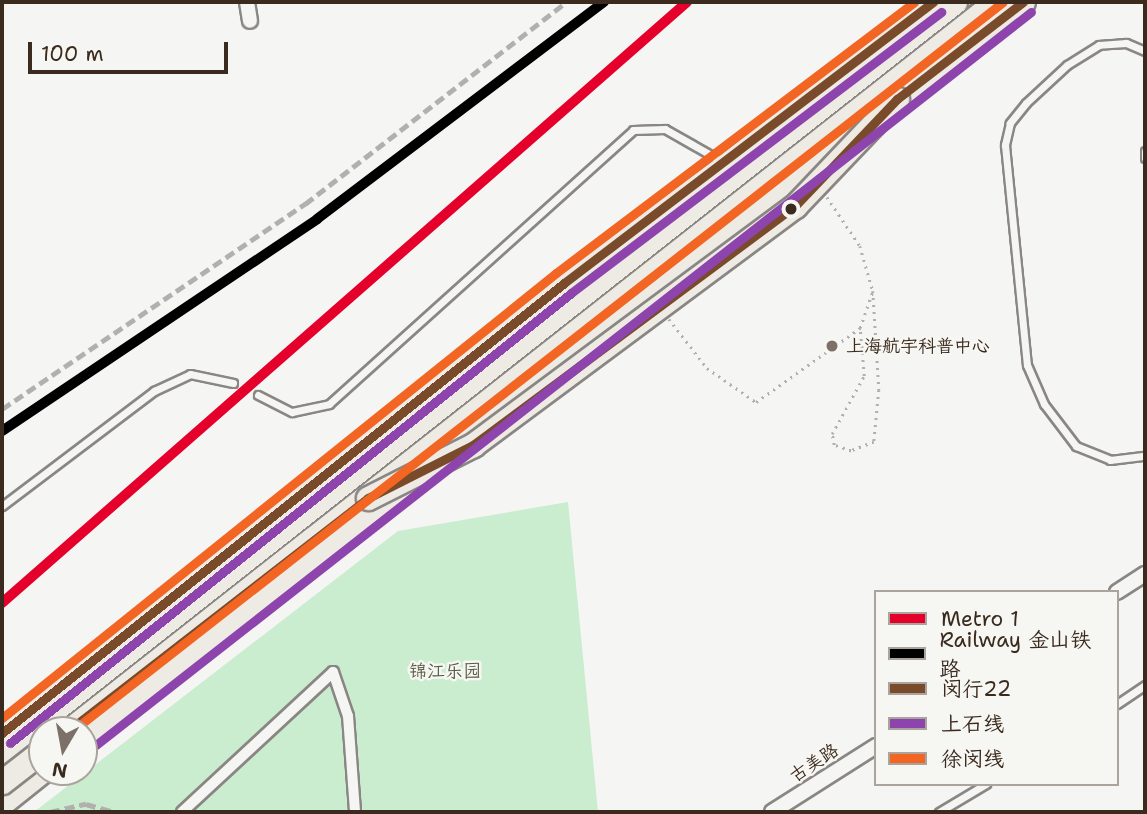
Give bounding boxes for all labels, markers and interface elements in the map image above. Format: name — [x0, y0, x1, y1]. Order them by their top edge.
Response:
scale bar — [32, 28, 231, 72]
text: 100 m — [41, 40, 104, 68]
unlabelled marker — [784, 202, 798, 216]
place label: 上海航宇科普中心 — [846, 335, 990, 357]
marker: 上海航宇科普中心 — [824, 338, 840, 354]
legend — [874, 590, 1119, 786]
text: Metro 1 — [941, 605, 1019, 633]
text: Railway 金山铁路 — [940, 626, 1091, 683]
park label: 锦江乐园 — [409, 660, 481, 682]
text: 闵行22 — [941, 675, 1011, 703]
text: 上石线 — [941, 710, 1004, 738]
north arrow — [28, 716, 98, 786]
street label: 古美路 — [785, 739, 843, 787]
text: 徐闵线 — [941, 745, 1004, 773]
text: N — [50, 757, 69, 784]

